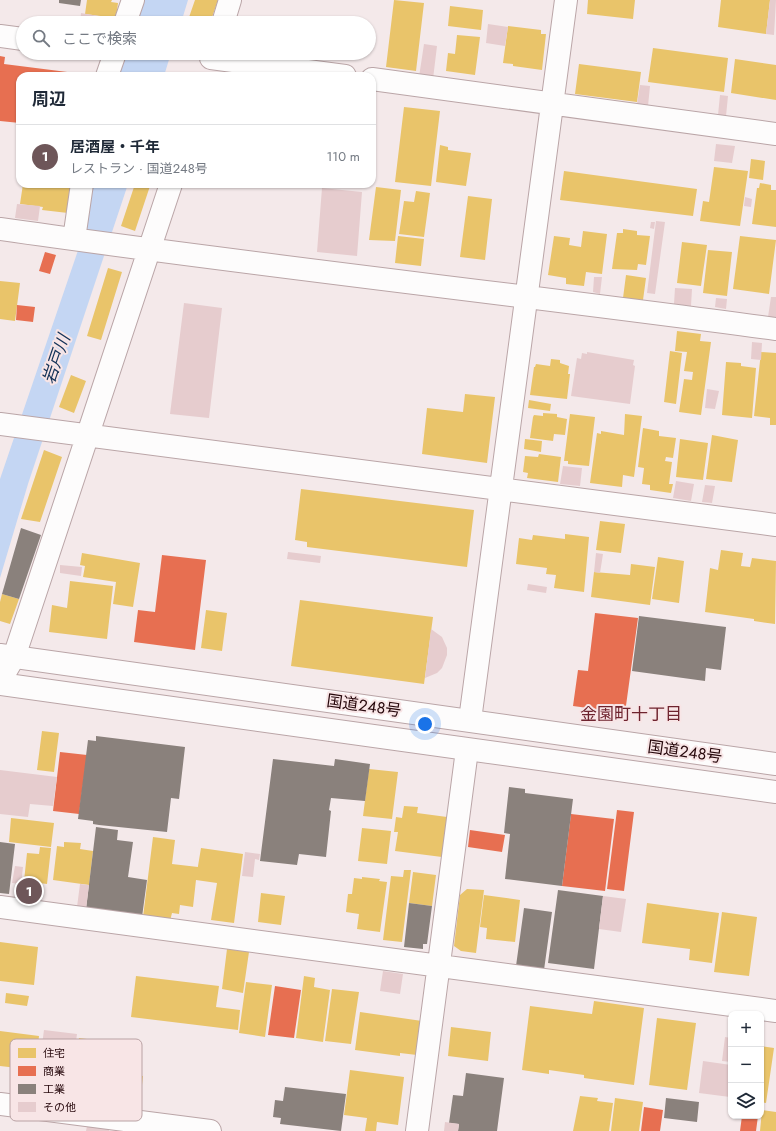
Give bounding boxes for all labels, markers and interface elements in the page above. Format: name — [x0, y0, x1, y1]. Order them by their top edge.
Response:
search box — [16, 16, 376, 60]
icon: search — [30, 27, 52, 49]
text: ここで検索 — [62, 28, 137, 50]
text: 周辺 — [32, 87, 66, 111]
text: 居酒屋・千年 — [70, 136, 160, 158]
text: 1 — [42, 147, 48, 166]
text: 110 m — [326, 147, 360, 166]
text: レストラン · 国道248号 — [70, 159, 208, 178]
water label: 岩戸川 — [36, 329, 76, 387]
street label: 国道248号 — [325, 689, 403, 722]
district label: 金園町十丁目 — [580, 702, 682, 726]
your location — [415, 714, 435, 734]
street label: 国道248号 — [646, 735, 724, 768]
pin: 1 — [16, 876, 42, 906]
map controls — [728, 1011, 764, 1119]
button: + — [728, 1011, 764, 1047]
legend — [10, 1039, 142, 1121]
text: 住宅 — [43, 1045, 65, 1061]
button: − — [728, 1047, 764, 1083]
text: 商業 — [43, 1063, 65, 1079]
text: 工業 — [43, 1081, 65, 1097]
button: layers — [728, 1083, 764, 1119]
text: その他 — [43, 1099, 76, 1115]

